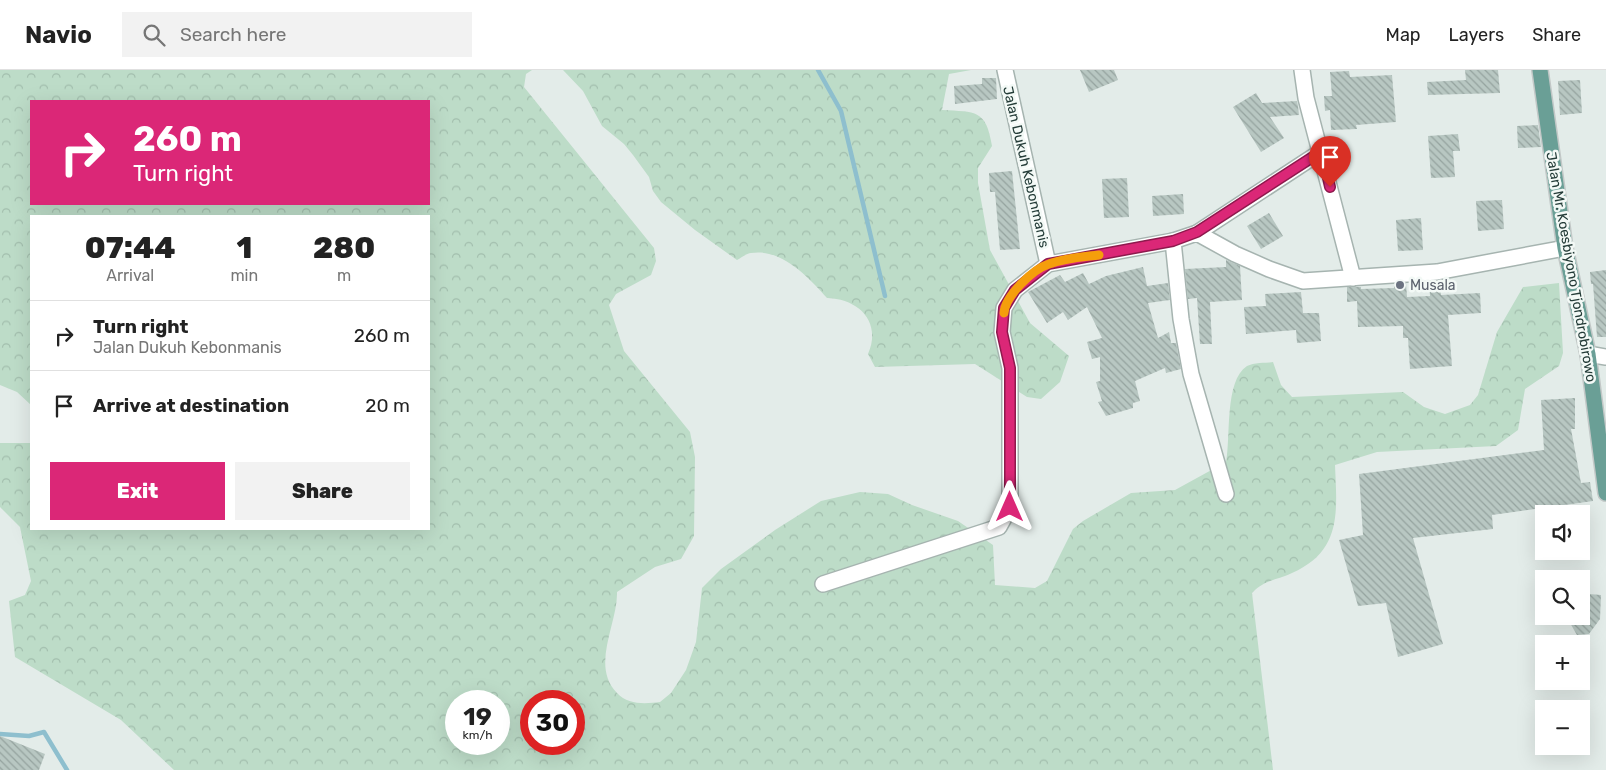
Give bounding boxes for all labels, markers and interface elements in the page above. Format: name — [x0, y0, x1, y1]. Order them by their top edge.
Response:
search box — [122, 12, 472, 57]
text: Navio — [25, 21, 92, 49]
icon: search — [140, 21, 168, 49]
text: Search here — [180, 23, 286, 46]
text: Map — [1386, 24, 1421, 46]
text: Layers — [1449, 24, 1504, 46]
text: Share — [1532, 24, 1581, 46]
street label: Jalan Dukuh Kebonmanis — [999, 85, 1053, 249]
text: 260 m — [133, 118, 242, 160]
icon: right — [50, 120, 115, 185]
pin — [1309, 136, 1351, 187]
icon: arrive — [1316, 143, 1344, 171]
street label: Jalan Mr. Koesbiyono Tjondrobirowo — [1542, 151, 1600, 383]
text: Turn right — [133, 160, 233, 187]
text: 07:44 — [85, 230, 176, 266]
text: 1 — [236, 230, 252, 266]
text: 280 — [313, 230, 375, 266]
text: Arrival — [106, 266, 154, 285]
text: min — [230, 266, 258, 285]
text: m — [337, 266, 351, 285]
place label: Musala — [1410, 277, 1456, 294]
marker: Musala — [1394, 279, 1406, 291]
text: Turn right — [93, 315, 188, 338]
icon: right — [50, 322, 78, 350]
text: 260 m — [354, 324, 410, 347]
text: Jalan Dukuh Kebonmanis — [93, 338, 282, 357]
icon: arrive — [50, 392, 78, 420]
text: Arrive at destination — [93, 394, 289, 417]
text: 20 m — [365, 394, 410, 417]
button: Exit — [50, 462, 225, 520]
button: Share — [235, 462, 410, 520]
position arrow — [983, 480, 1035, 532]
map controls — [1535, 505, 1590, 755]
button: sound — [1535, 505, 1590, 560]
button: search — [1535, 570, 1590, 625]
button: + — [1535, 635, 1590, 690]
speed limit sign: 30 — [520, 690, 585, 755]
button: − — [1535, 700, 1590, 755]
text: 19 — [463, 702, 492, 731]
text: km/h — [463, 728, 492, 742]

